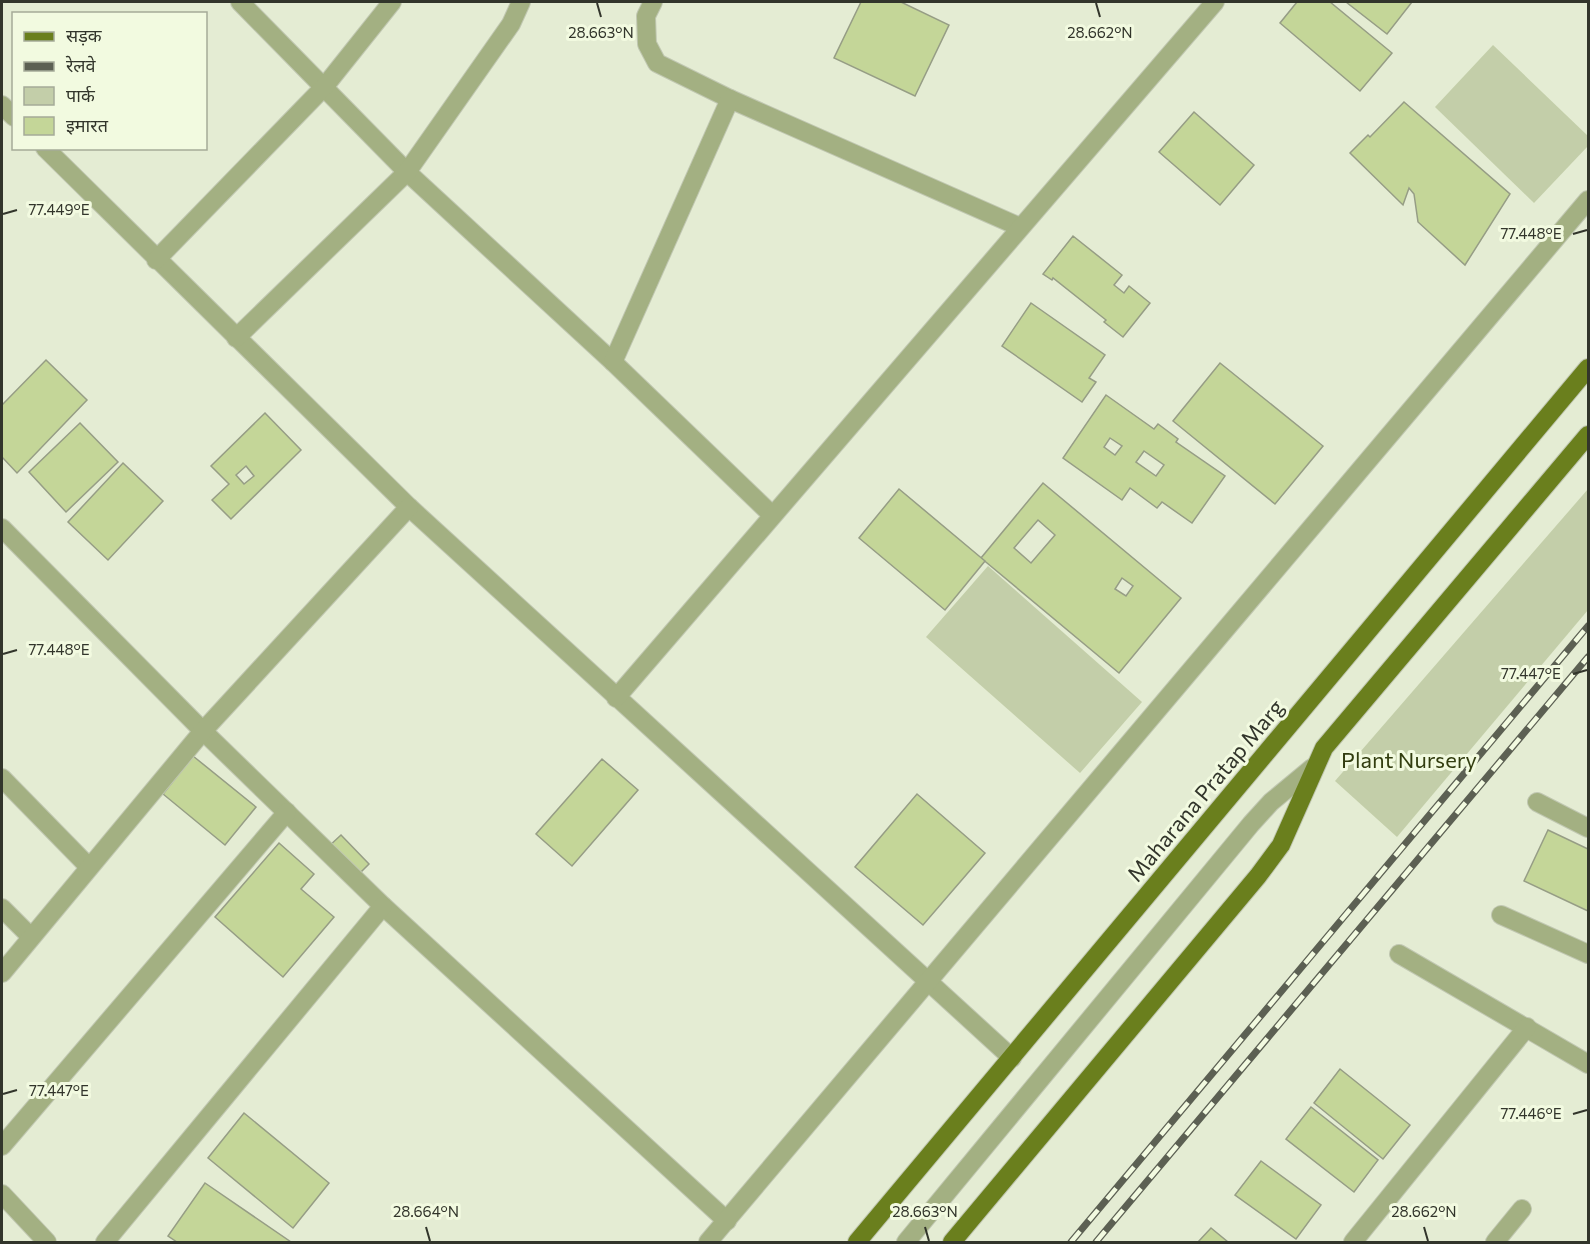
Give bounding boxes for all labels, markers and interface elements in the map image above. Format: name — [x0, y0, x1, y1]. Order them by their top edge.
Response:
legend — [12, 12, 207, 150]
text: 28.663°N — [568, 23, 634, 41]
text: 28.662°N — [1067, 23, 1133, 41]
text: सड़क — [66, 24, 103, 46]
text: रेलवे — [65, 54, 97, 76]
text: पार्क — [66, 84, 96, 106]
text: इमारत — [66, 114, 109, 136]
text: 77.449°E — [28, 200, 90, 218]
text: 77.448°E — [1500, 224, 1562, 242]
text: 77.448°E — [28, 640, 90, 658]
text: 77.447°E — [1501, 664, 1561, 682]
street label: Maharana Pratap Marg — [1121, 693, 1289, 887]
park label: Plant Nursery — [1341, 746, 1477, 773]
text: 77.447°E — [29, 1081, 89, 1099]
text: 77.446°E — [1500, 1104, 1562, 1122]
text: 28.664°N — [393, 1202, 459, 1220]
text: 28.663°N — [892, 1202, 958, 1220]
text: 28.662°N — [1391, 1202, 1457, 1220]

